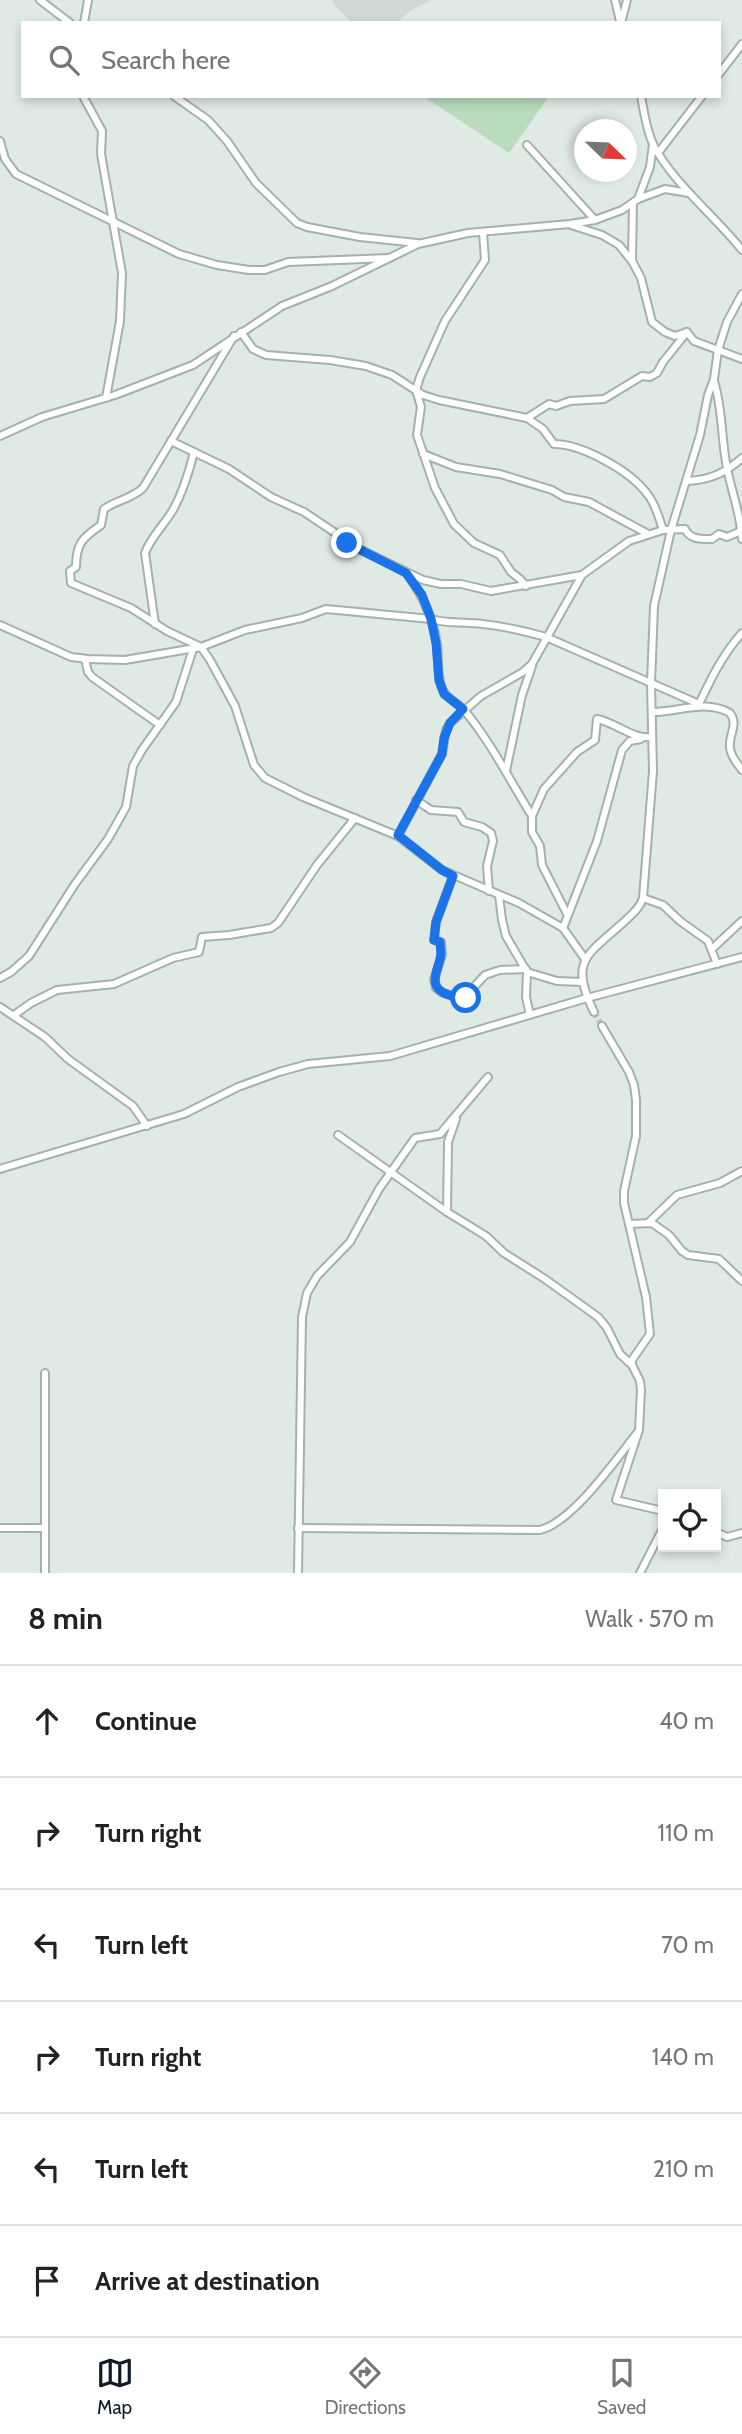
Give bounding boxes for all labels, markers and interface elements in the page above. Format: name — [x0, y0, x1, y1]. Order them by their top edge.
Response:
search box — [21, 21, 721, 98]
icon: search — [45, 41, 83, 79]
text: Search here — [101, 44, 230, 76]
north arrow — [574, 119, 637, 182]
route end — [331, 527, 362, 558]
route start — [450, 982, 481, 1013]
map controls — [658, 1489, 721, 1552]
button: locate — [658, 1489, 721, 1552]
text: 8 min — [28, 1600, 103, 1637]
text: Walk · 570 m — [585, 1605, 714, 1633]
icon: ahead — [28, 1702, 66, 1740]
text: Continue — [95, 1705, 197, 1737]
text: 40 m — [659, 1707, 714, 1735]
icon: right — [28, 1814, 66, 1852]
text: Turn right — [95, 1817, 201, 1849]
text: 110 m — [658, 1819, 714, 1847]
icon: left — [28, 1926, 66, 1964]
text: Turn left — [95, 1929, 188, 1961]
text: 70 m — [661, 1931, 714, 1959]
icon: right — [28, 2038, 66, 2076]
text: Turn right — [95, 2041, 201, 2073]
text: 140 m — [652, 2043, 714, 2071]
icon: left — [28, 2150, 66, 2188]
text: Turn left — [95, 2153, 188, 2185]
text: 210 m — [653, 2155, 714, 2183]
icon: arrive — [28, 2262, 66, 2300]
text: Arrive at destination — [95, 2265, 320, 2297]
tab: Map — [96, 2354, 134, 2419]
tab: Directions — [325, 2354, 406, 2419]
tab: Saved — [597, 2354, 646, 2419]

